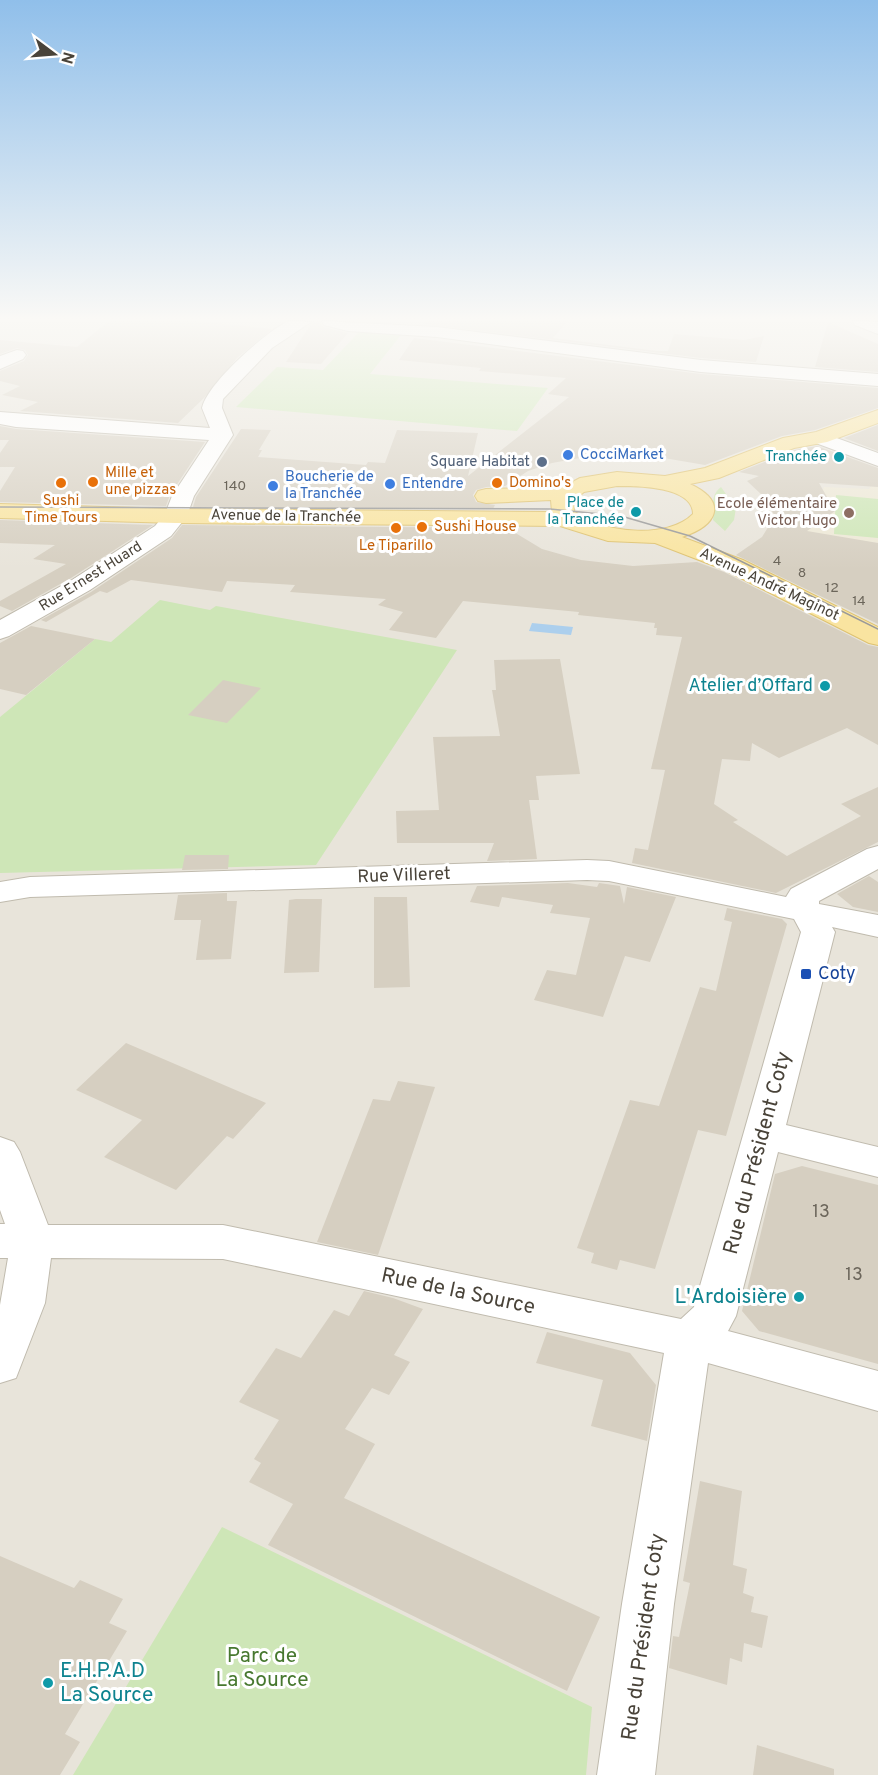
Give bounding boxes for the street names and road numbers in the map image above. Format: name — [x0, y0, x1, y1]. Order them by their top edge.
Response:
street label: Avenue de la Tranchée — [211, 506, 361, 528]
street label: Rue Ernest Huard — [36, 538, 146, 616]
street label: Avenue André Maginot — [696, 544, 842, 626]
street label: Rue Villeret — [357, 863, 451, 889]
street label: Rue du Président Coty — [718, 1049, 798, 1257]
street label: Rue de la Source — [379, 1263, 537, 1321]
street label: Rue du Président Coty — [616, 1532, 672, 1742]

